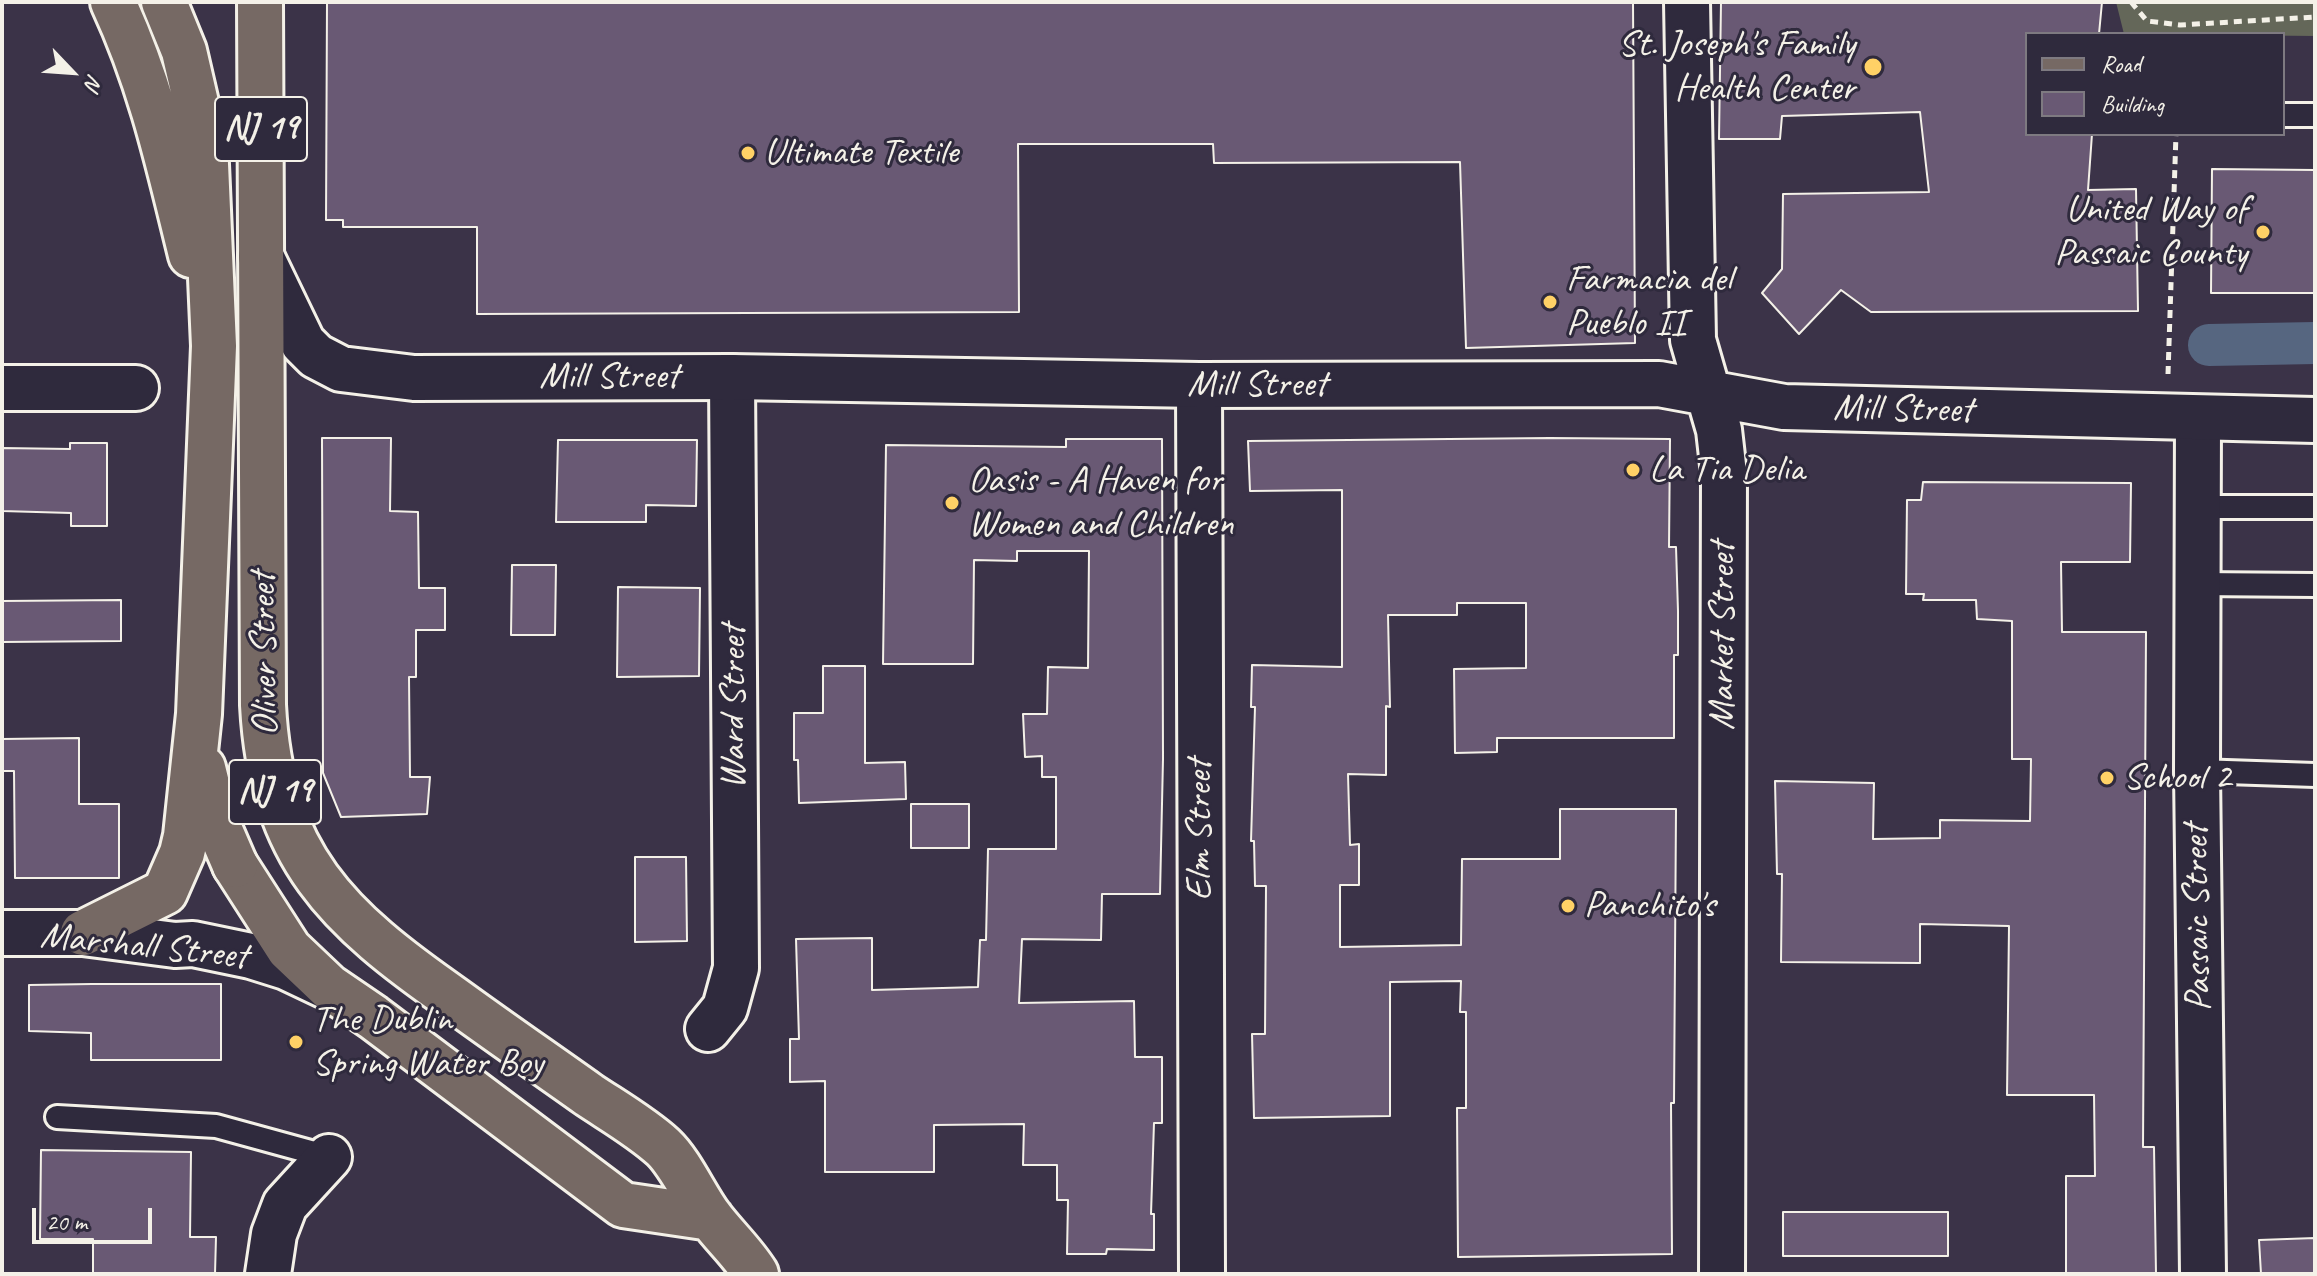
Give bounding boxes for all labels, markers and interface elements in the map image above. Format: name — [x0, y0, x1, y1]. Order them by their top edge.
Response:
place label: St. Joseph's Family Health Center — [1618, 22, 1855, 112]
north arrow — [32, 32, 112, 112]
legend — [2025, 32, 2285, 136]
text: Road — [2101, 49, 2141, 79]
marker: St. Joseph's Family Health Center — [1862, 56, 1884, 78]
text: N — [78, 70, 109, 94]
text: Building — [2101, 89, 2164, 119]
road number: NJ 19 — [215, 97, 307, 161]
place label: Ultimate Textile — [764, 130, 958, 176]
marker: Ultimate Textile — [739, 144, 757, 162]
place label: United Way of Passaic County — [2055, 187, 2247, 276]
marker: United Way of Passaic County — [2254, 223, 2272, 241]
place label: Farmacia del Pueblo II — [1566, 257, 1732, 346]
marker: Farmacia del Pueblo II — [1541, 293, 1559, 311]
street label: Mill Street — [539, 354, 679, 400]
street label: Mill Street — [1187, 362, 1327, 408]
street label: Mill Street — [1833, 386, 1973, 434]
place label: La Tia Delia — [1649, 447, 1804, 493]
place label: Oasis - A Haven for Women and Children — [968, 458, 1234, 548]
marker: La Tia Delia — [1624, 461, 1642, 479]
marker: Oasis - A Haven for Women and Children — [943, 494, 961, 512]
street label: Market Street — [1700, 542, 1746, 730]
street label: Oliver Street — [241, 572, 289, 736]
street label: Ward Street — [711, 625, 757, 789]
place label: School 2 — [2123, 755, 2231, 801]
street label: Elm Street — [1177, 759, 1223, 901]
road number: NJ 19 — [229, 760, 321, 824]
marker: School 2 — [2098, 769, 2116, 787]
street label: Passaic Street — [2174, 824, 2222, 1012]
place label: Panchito's — [1584, 883, 1715, 929]
marker: Panchito's — [1559, 897, 1577, 915]
street label: Marshall Street — [38, 913, 250, 981]
place label: The Dublin Spring Water Boy — [312, 997, 543, 1086]
marker: The Dublin Spring Water Boy — [287, 1033, 305, 1051]
scale bar — [36, 1192, 156, 1242]
text: 20 m — [46, 1207, 87, 1237]

